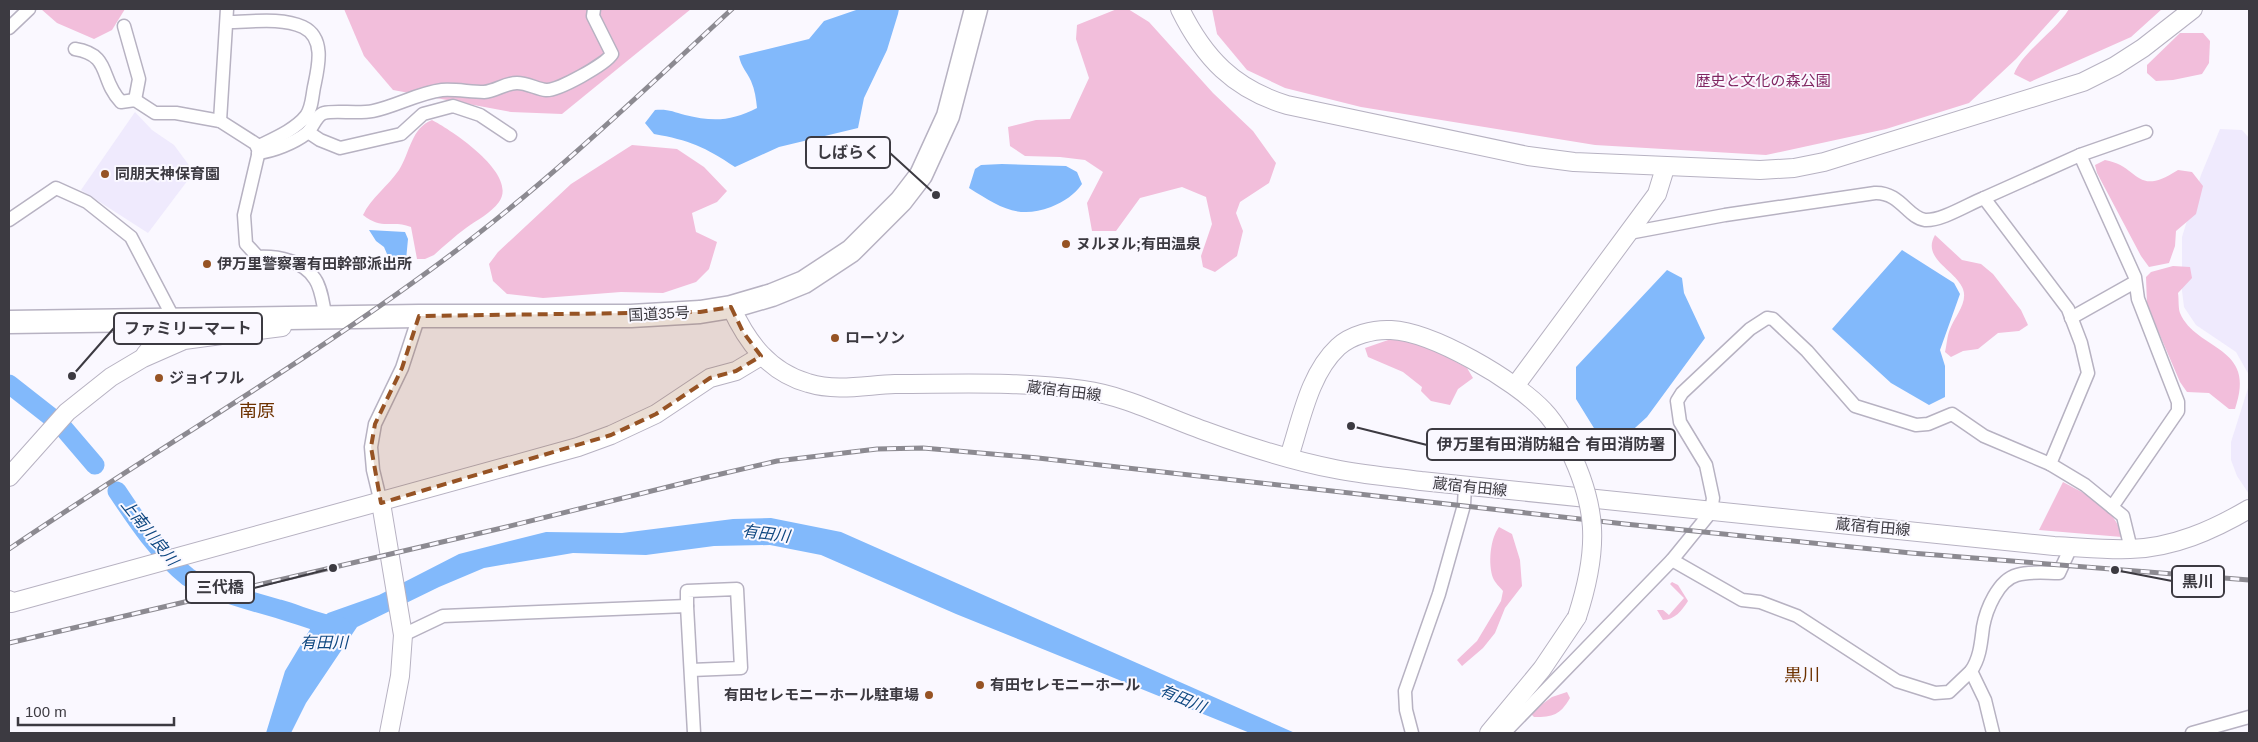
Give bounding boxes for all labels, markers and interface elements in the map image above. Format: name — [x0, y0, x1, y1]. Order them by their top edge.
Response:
park label: 歴史と文化の森公園 — [1695, 72, 1831, 89]
callout: しばらく — [806, 137, 890, 168]
text: しばらく — [816, 144, 880, 161]
place label: 同朋天神保育園 — [115, 165, 220, 182]
marker: 同朋天神保育園 — [99, 168, 111, 180]
place label: ヌルヌル;有田温泉 — [1076, 235, 1201, 252]
marker: ヌルヌル;有田温泉 — [1060, 238, 1072, 250]
place label: 伊万里警察署有田幹部派出所 — [217, 255, 412, 272]
marker: 伊万里警察署有田幹部派出所 — [201, 258, 213, 270]
street label: 国道35号 — [628, 303, 690, 324]
callout: ファミリーマート — [114, 313, 262, 344]
text: ファミリーマート — [124, 320, 252, 337]
place label: ローソン — [845, 329, 905, 346]
marker: ローソン — [829, 332, 841, 344]
place label: ジョイフル — [169, 369, 244, 386]
marker: ジョイフル — [153, 372, 165, 384]
street label: 蔵宿有田線 — [1026, 377, 1102, 404]
district label: 南原 — [239, 401, 275, 421]
callout: 伊万里有田消防組合 有田消防署 — [1427, 429, 1675, 460]
text: 伊万里有田消防組合 有田消防署 — [1436, 436, 1665, 453]
street label: 蔵宿有田線 — [1432, 474, 1508, 499]
water label: 上南川良川 — [118, 496, 183, 570]
street label: 蔵宿有田線 — [1835, 515, 1911, 538]
water label: 有田川 — [741, 522, 793, 545]
callout: 黒川 — [2172, 566, 2224, 597]
callout: 三代橋 — [186, 572, 254, 603]
text: 黒川 — [2182, 573, 2214, 590]
text: 三代橋 — [196, 578, 244, 596]
water label: 有田川 — [300, 634, 350, 651]
district label: 黒川 — [1784, 665, 1820, 685]
place label: 有田セレモニーホール — [990, 676, 1140, 693]
marker: 有田セレモニーホール — [974, 679, 986, 691]
water label: 有田川 — [1157, 681, 1210, 716]
place label: 有田セレモニーホール駐車場 — [724, 686, 919, 703]
marker: 有田セレモニーホール駐車場 — [923, 689, 935, 701]
scale bar — [18, 694, 174, 726]
text: 100 m — [25, 703, 67, 720]

